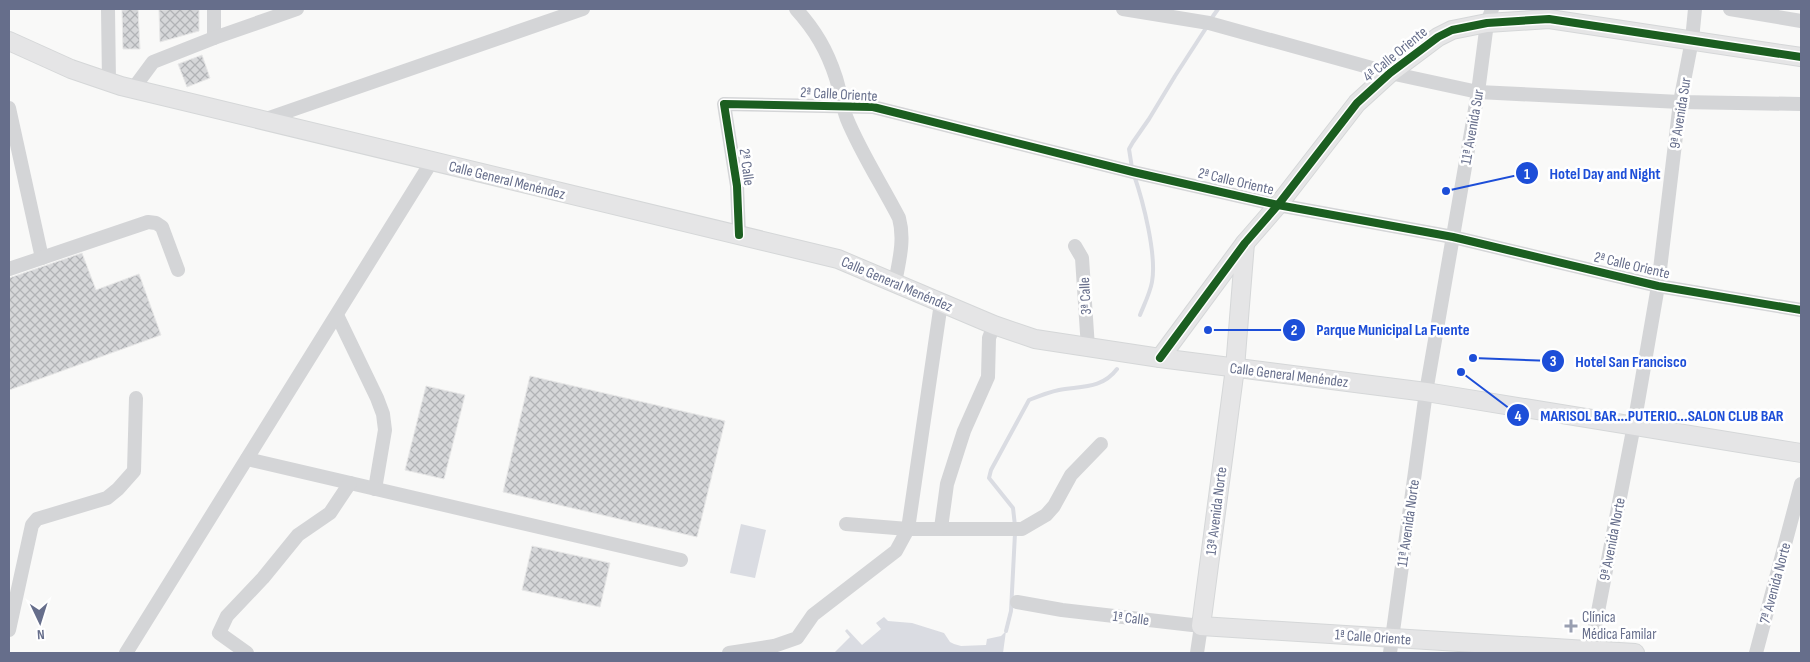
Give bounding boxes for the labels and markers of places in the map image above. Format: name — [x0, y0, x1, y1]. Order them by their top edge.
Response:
callout: Hotel Day and Night — [1515, 158, 1671, 189]
callout: Parque Municipal La Fuente — [1282, 314, 1480, 345]
callout: Hotel San Francisco — [1540, 346, 1697, 377]
callout: MARISOL BAR...PUTERIO...SALON CLUB BAR — [1506, 400, 1794, 431]
place label: Clínica Médica Familar — [1582, 608, 1657, 644]
marker: Clínica Médica Familar — [1564, 619, 1578, 633]

